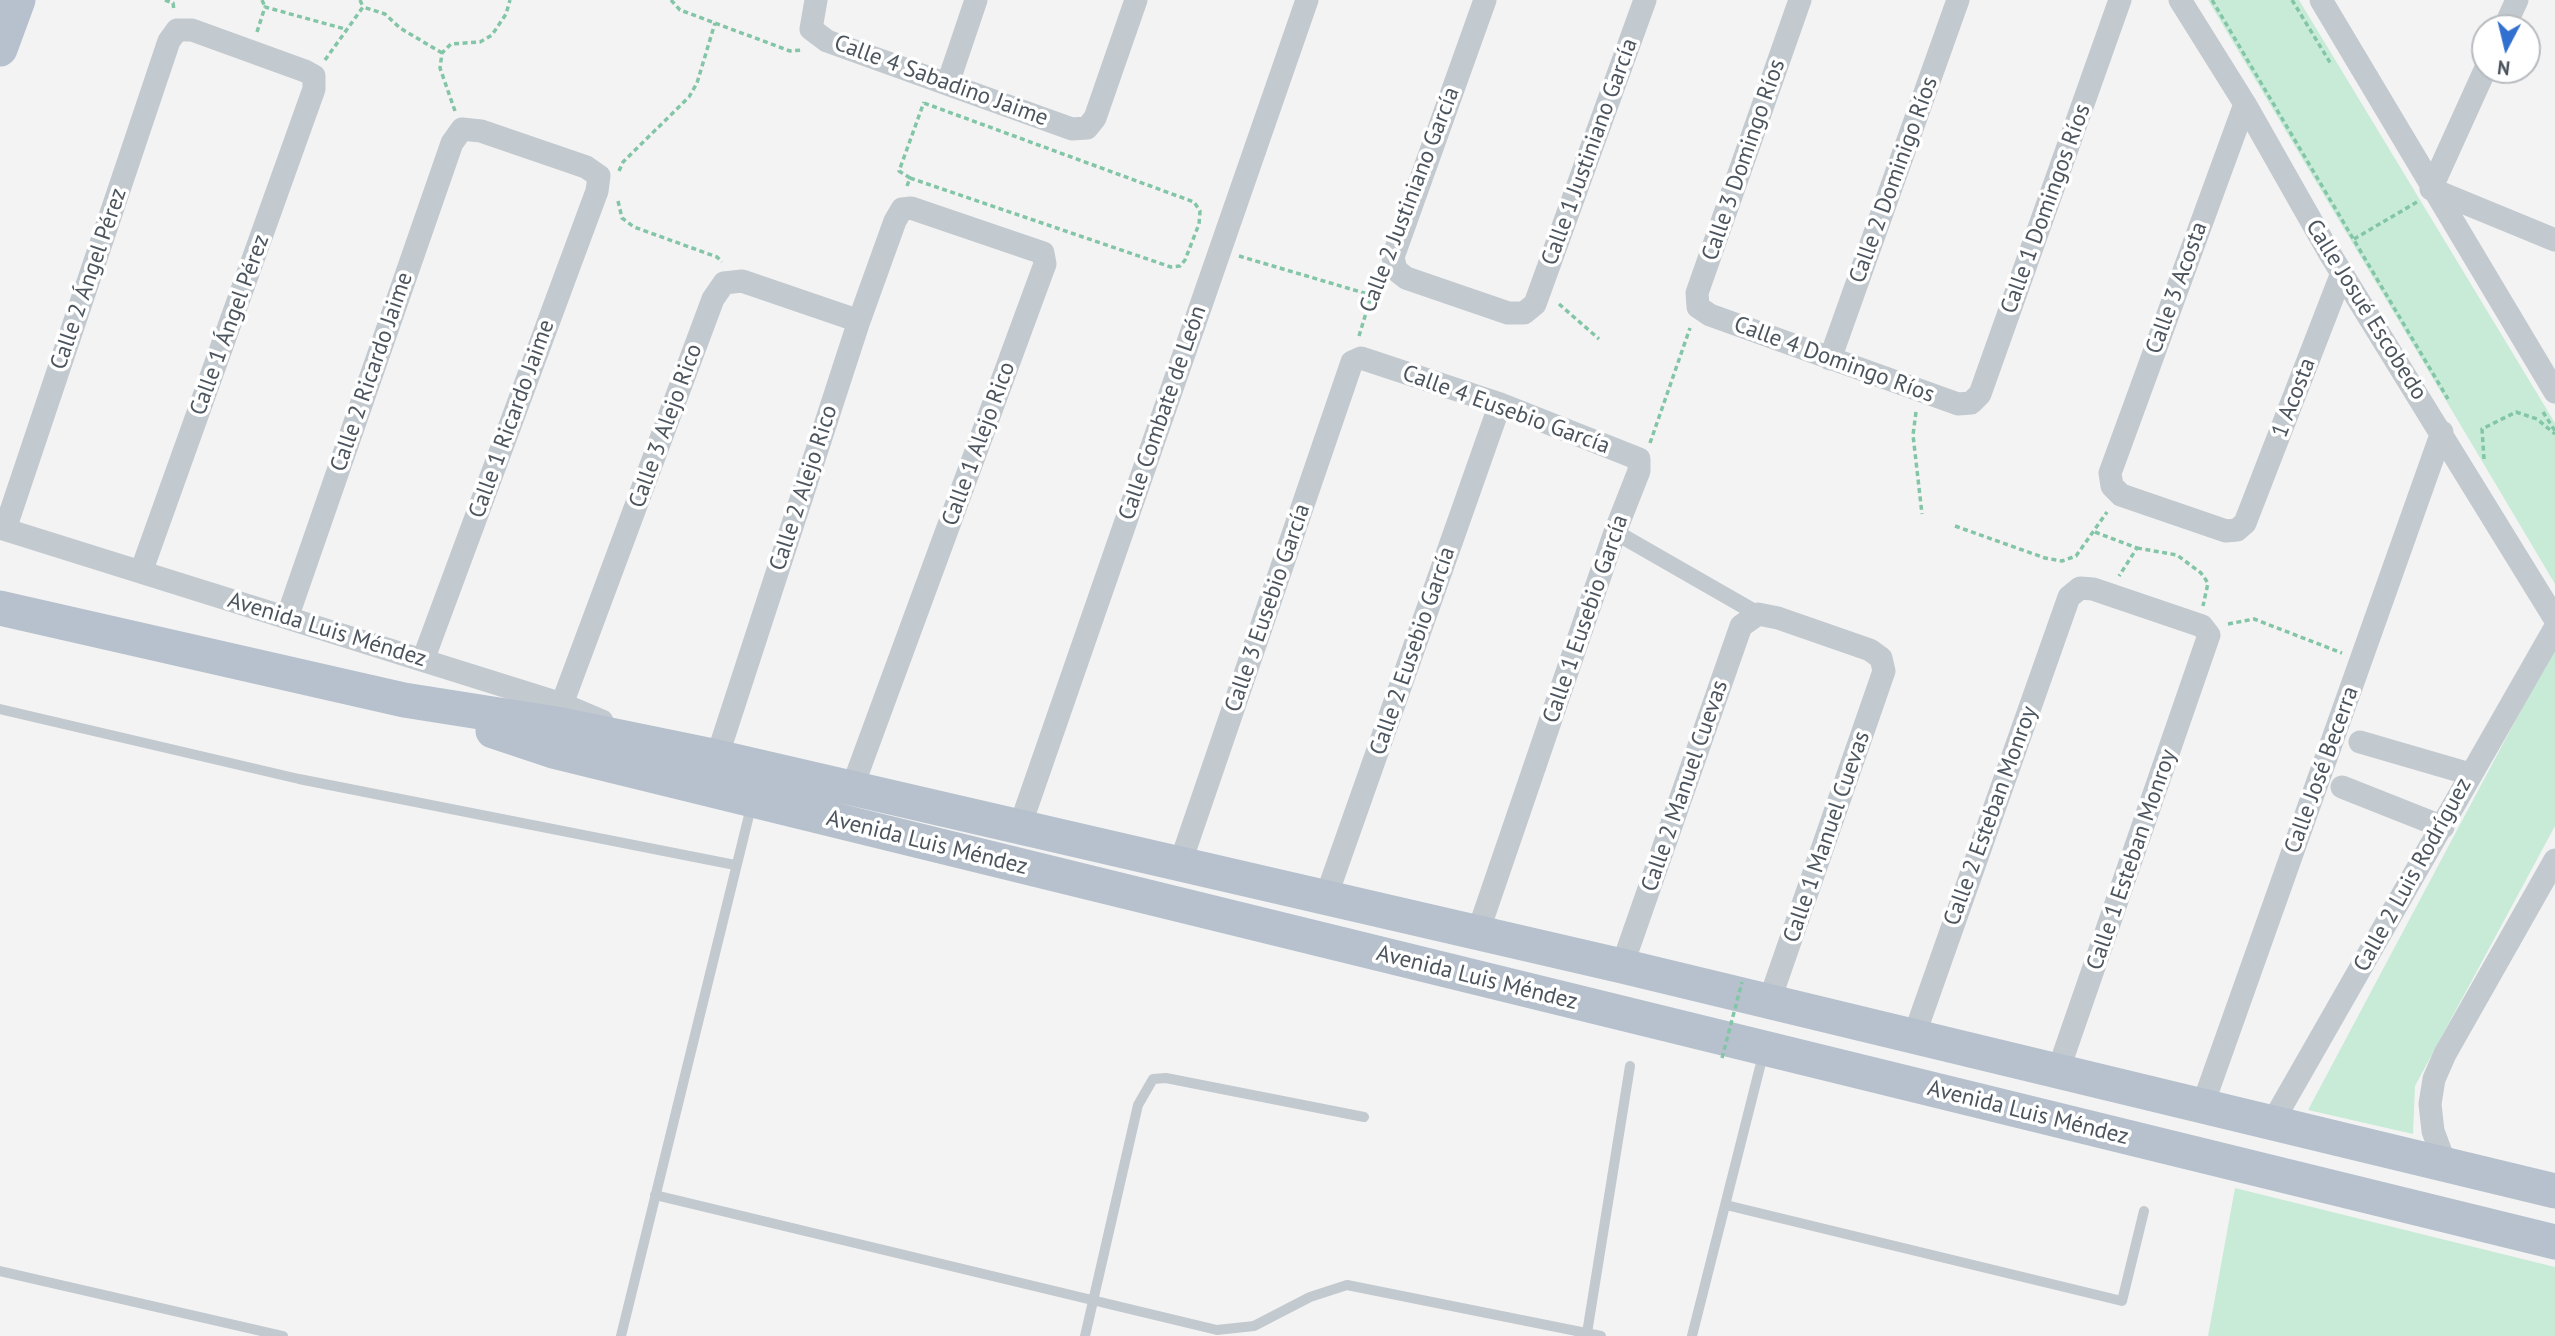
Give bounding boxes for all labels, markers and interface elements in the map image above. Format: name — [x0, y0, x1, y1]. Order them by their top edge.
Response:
north arrow — [2471, 14, 2541, 84]
street label: Calle 4 Sabadino Jaime — [830, 29, 1052, 133]
street label: Calle 1 Justiniano García — [1536, 35, 1644, 269]
text: N — [2496, 55, 2511, 81]
street label: Calle 3 Domingo Ríos — [1697, 56, 1791, 264]
street label: Calle 2 Dominigo Ríos — [1844, 73, 1944, 287]
street label: Calle 2 Justiniano García — [1354, 83, 1466, 317]
street label: Calle 1 Domingos Ríos — [1995, 100, 2097, 318]
street label: Calle 2 Ángel Pérez — [45, 185, 133, 373]
street label: Calle Josué Escobedo — [2299, 215, 2433, 405]
street label: Calle 3 Acosta — [2140, 218, 2214, 358]
street label: Calle 1 Ángel Pérez — [184, 231, 276, 419]
street label: Calle 2 Ricardo Jaime — [325, 269, 419, 475]
street label: Calle Combate de León — [1113, 302, 1213, 524]
street label: Calle 4 Domingo Ríos — [1730, 311, 1938, 409]
street label: Calle 1 Ricardo Jaime — [463, 316, 561, 522]
street label: Calle 3 Alejo Rico — [624, 340, 708, 512]
street label: 1 Acosta — [2266, 354, 2322, 442]
street label: Calle 1 Alejo Rico — [937, 358, 1021, 530]
street label: Calle 4 Eusebio García — [1399, 360, 1613, 460]
street label: Calle 2 Alejo Rico — [764, 402, 844, 574]
street label: Calle 3 Eusebio García — [1219, 500, 1317, 716]
street label: Calle 1 Eusebio García — [1537, 511, 1635, 727]
street label: Calle 2 Eusebio García — [1364, 543, 1462, 759]
street label: Avenida Luis Méndez — [224, 587, 430, 673]
street label: Calle 2 Manuel Cuevas — [1636, 677, 1734, 895]
street label: Calle José Becerra — [2279, 683, 2365, 857]
street label: Calle 2 Esteban Monroy — [1938, 702, 2044, 930]
street label: Calle 1 Manuel Cuevas — [1778, 728, 1876, 946]
street label: Calle 1 Esteban Monroy — [2081, 746, 2183, 974]
street label: Calle 2 Luis Rodríguez — [2348, 773, 2478, 977]
street label: Avenida Luis Méndez — [824, 805, 1030, 881]
street label: Avenida Luis Méndez — [1374, 940, 1580, 1016]
street label: Avenida Luis Méndez — [1925, 1075, 2131, 1151]

